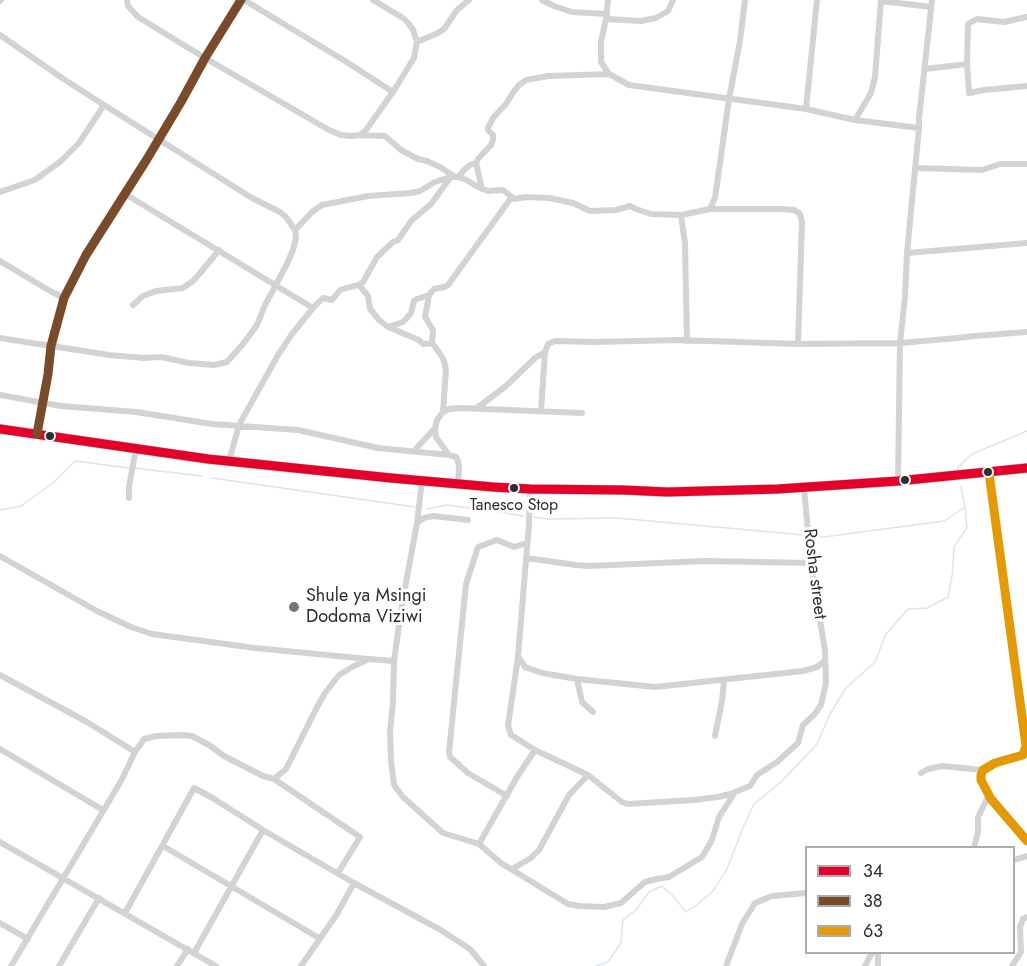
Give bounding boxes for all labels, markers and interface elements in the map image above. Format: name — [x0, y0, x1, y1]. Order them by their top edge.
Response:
unlabelled marker — [44, 430, 56, 442]
unlabelled marker — [982, 466, 994, 478]
unlabelled marker — [899, 474, 911, 486]
marker: Tanesco Stop — [508, 482, 520, 494]
place label: Tanesco Stop — [470, 496, 558, 516]
street label: Rosha street — [798, 528, 830, 620]
place label: Shule ya Msingi Dodoma Viziwi — [306, 586, 426, 628]
marker: Shule ya Msingi Dodoma Viziwi — [287, 600, 301, 614]
legend — [805, 846, 1015, 954]
text: 34 — [863, 858, 883, 884]
text: 38 — [863, 888, 883, 914]
text: 63 — [863, 918, 883, 944]

